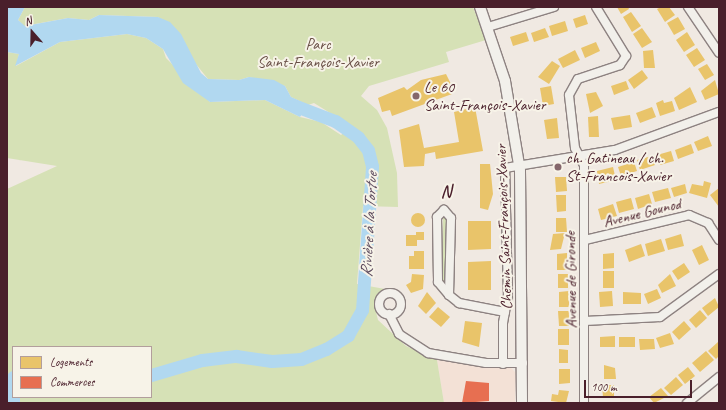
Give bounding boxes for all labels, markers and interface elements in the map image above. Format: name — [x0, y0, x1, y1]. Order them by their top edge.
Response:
north arrow — [12, 12, 52, 52]
text: N — [22, 13, 33, 28]
park label: Parc Saint-François-Xavier — [257, 34, 379, 72]
place label: Le 60 Saint-François-Xavier — [424, 77, 546, 115]
marker: Le 60 Saint-François-Xavier — [411, 91, 421, 101]
street label: Chemin Saint-François-Xavier — [492, 144, 516, 310]
place label: ch. Gatineau / ch. St-Francois-Xavier — [566, 148, 671, 186]
marker: ch. Gatineau / ch. St-Francois-Xavier — [553, 162, 563, 172]
water label: Rivière à la Tortue — [356, 172, 382, 278]
district label: N — [441, 182, 451, 202]
street label: Avenue Gounod — [601, 194, 683, 232]
street label: Avenue de Gironde — [561, 231, 581, 329]
legend — [12, 346, 152, 398]
text: Logements — [50, 354, 92, 370]
scale bar — [586, 372, 694, 398]
text: Commerces — [50, 374, 94, 390]
text: 100 m — [591, 379, 617, 395]

